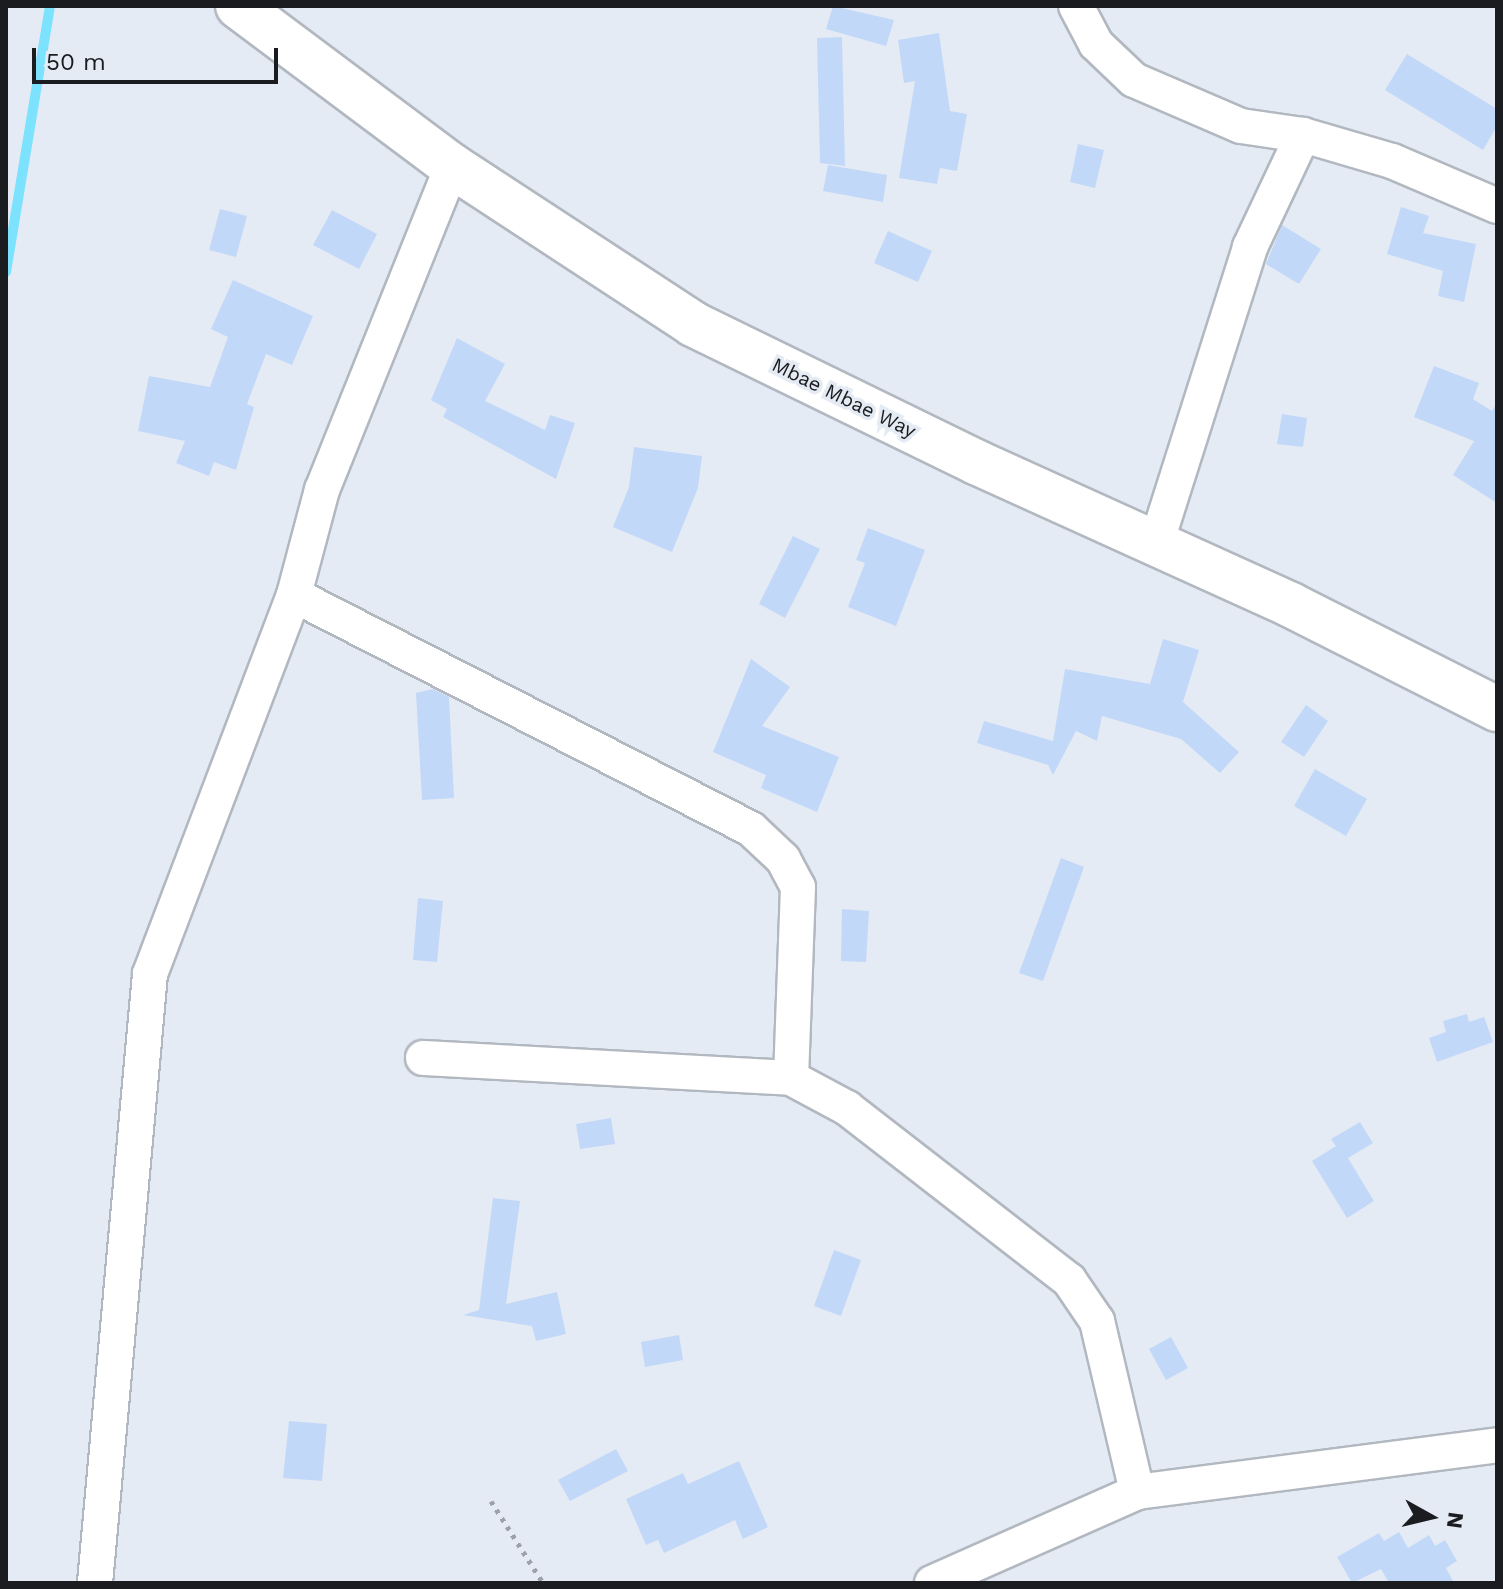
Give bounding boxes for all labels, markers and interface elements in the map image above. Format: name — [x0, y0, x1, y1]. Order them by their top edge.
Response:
scale bar — [36, 32, 282, 82]
text: 50 m — [46, 48, 106, 76]
street label: Mbae Mbae Way — [768, 353, 920, 443]
north arrow — [1391, 1477, 1471, 1557]
text: N — [1442, 1511, 1469, 1530]

